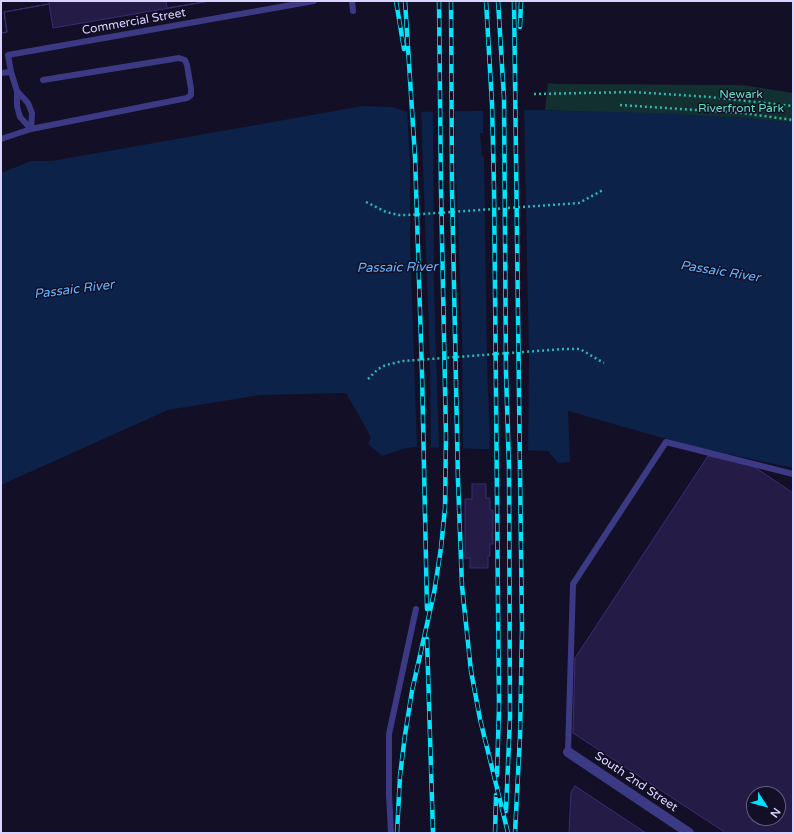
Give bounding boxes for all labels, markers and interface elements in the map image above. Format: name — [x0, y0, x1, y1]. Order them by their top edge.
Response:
street label: Commercial Street — [81, 6, 187, 38]
park label: Newark Riverfront Park — [698, 88, 784, 116]
water label: Passaic River — [679, 258, 761, 286]
water label: Passaic River — [357, 259, 437, 277]
water label: Passaic River — [33, 277, 115, 303]
street label: South 2nd Street — [592, 749, 680, 815]
north arrow — [746, 786, 786, 826]
text: N — [767, 805, 783, 820]

